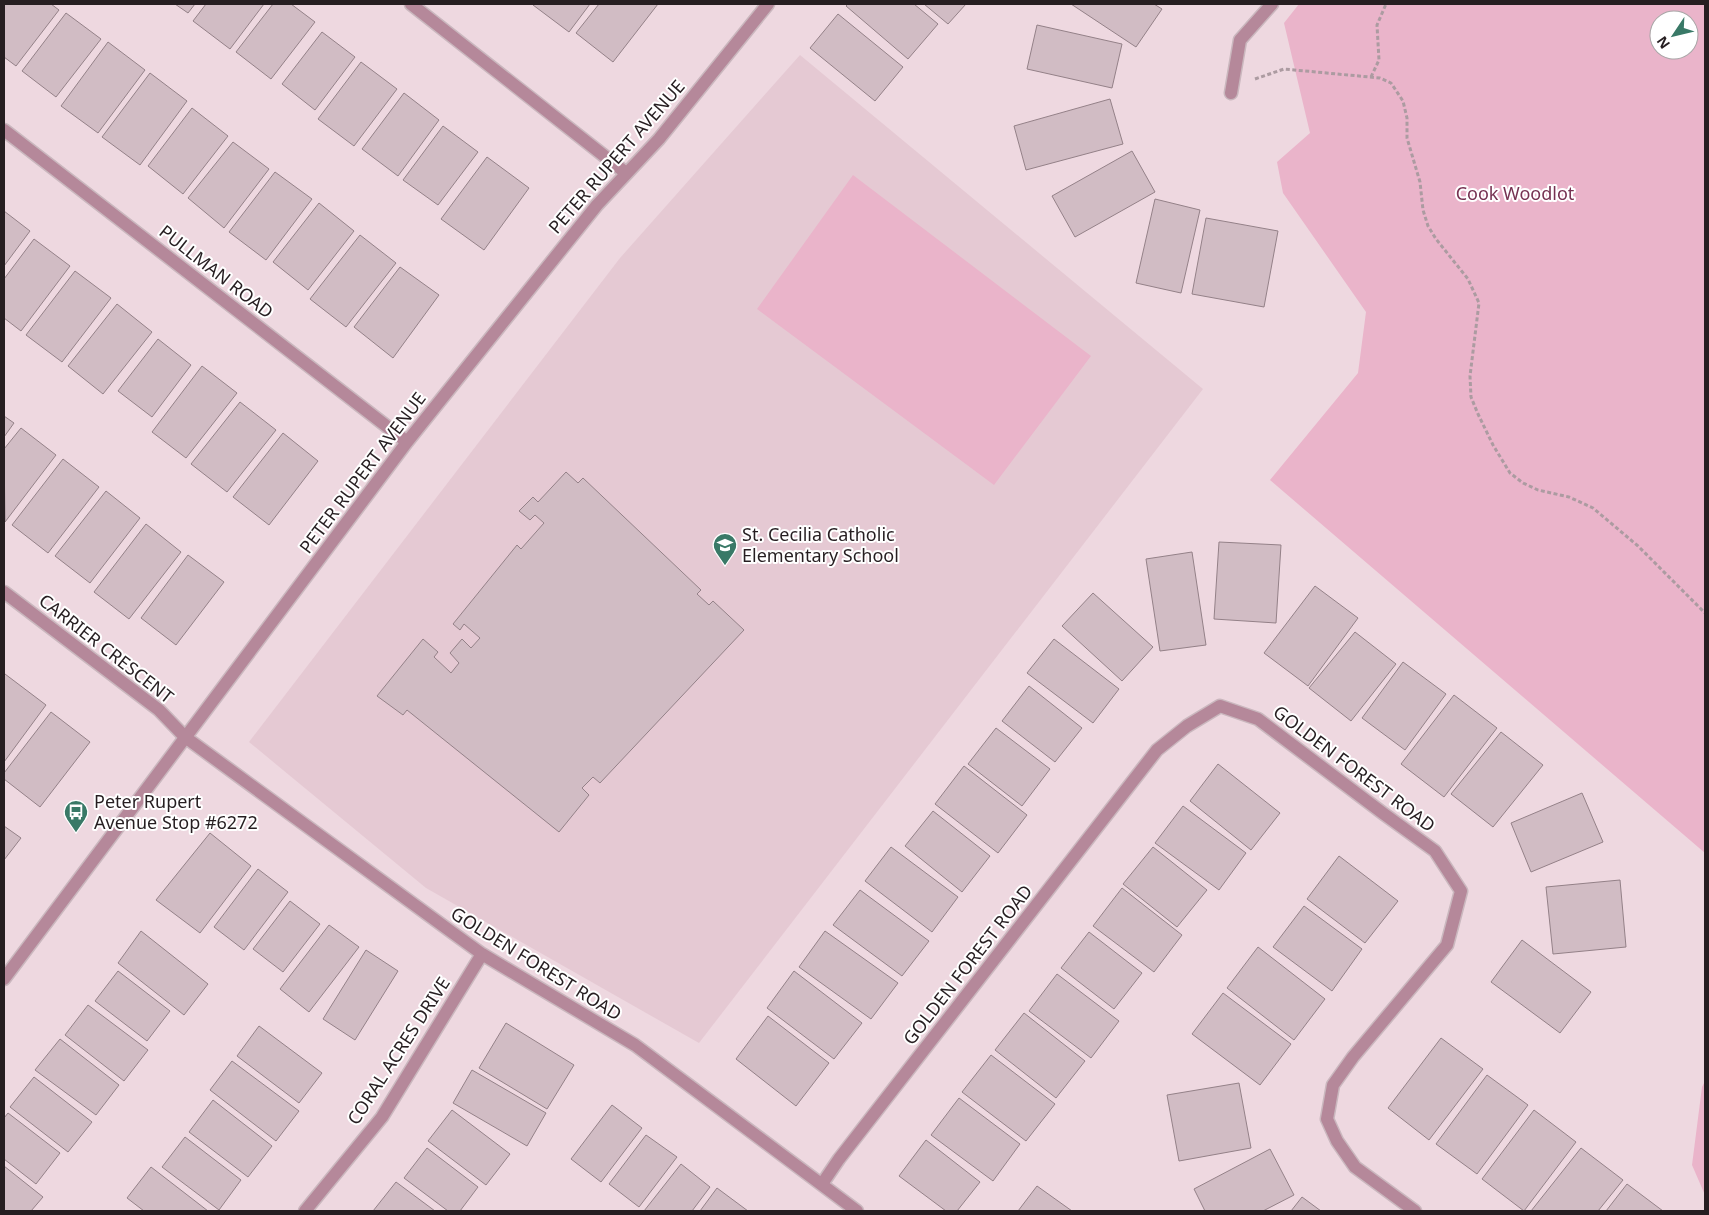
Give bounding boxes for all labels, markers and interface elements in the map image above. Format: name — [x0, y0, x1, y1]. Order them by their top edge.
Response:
north arrow — [1649, 10, 1699, 60]
text: N — [1652, 33, 1674, 53]
street label: PETER RUPERT AVENUE — [543, 74, 690, 238]
park label: Cook Woodlot — [1456, 181, 1575, 205]
street label: PULLMAN ROAD — [155, 219, 279, 323]
street label: PETER RUPERT AVENUE — [294, 387, 431, 558]
place label: St. Cecilia Catholic Elementary School — [742, 522, 899, 567]
school or university icon: St. Cecilia Catholic Elementary School — [712, 532, 738, 566]
street label: CARRIER CRESCENT — [34, 588, 179, 708]
street label: GOLDEN FOREST ROAD — [1269, 699, 1440, 837]
place label: Peter Rupert Avenue Stop #6272 — [94, 789, 258, 834]
bus stop icon: Peter Rupert Avenue Stop #6272 — [63, 799, 89, 833]
street label: GOLDEN FOREST ROAD — [897, 879, 1037, 1049]
street label: GOLDEN FOREST ROAD — [447, 901, 626, 1025]
street label: CORAL ACRES DRIVE — [341, 972, 455, 1129]

